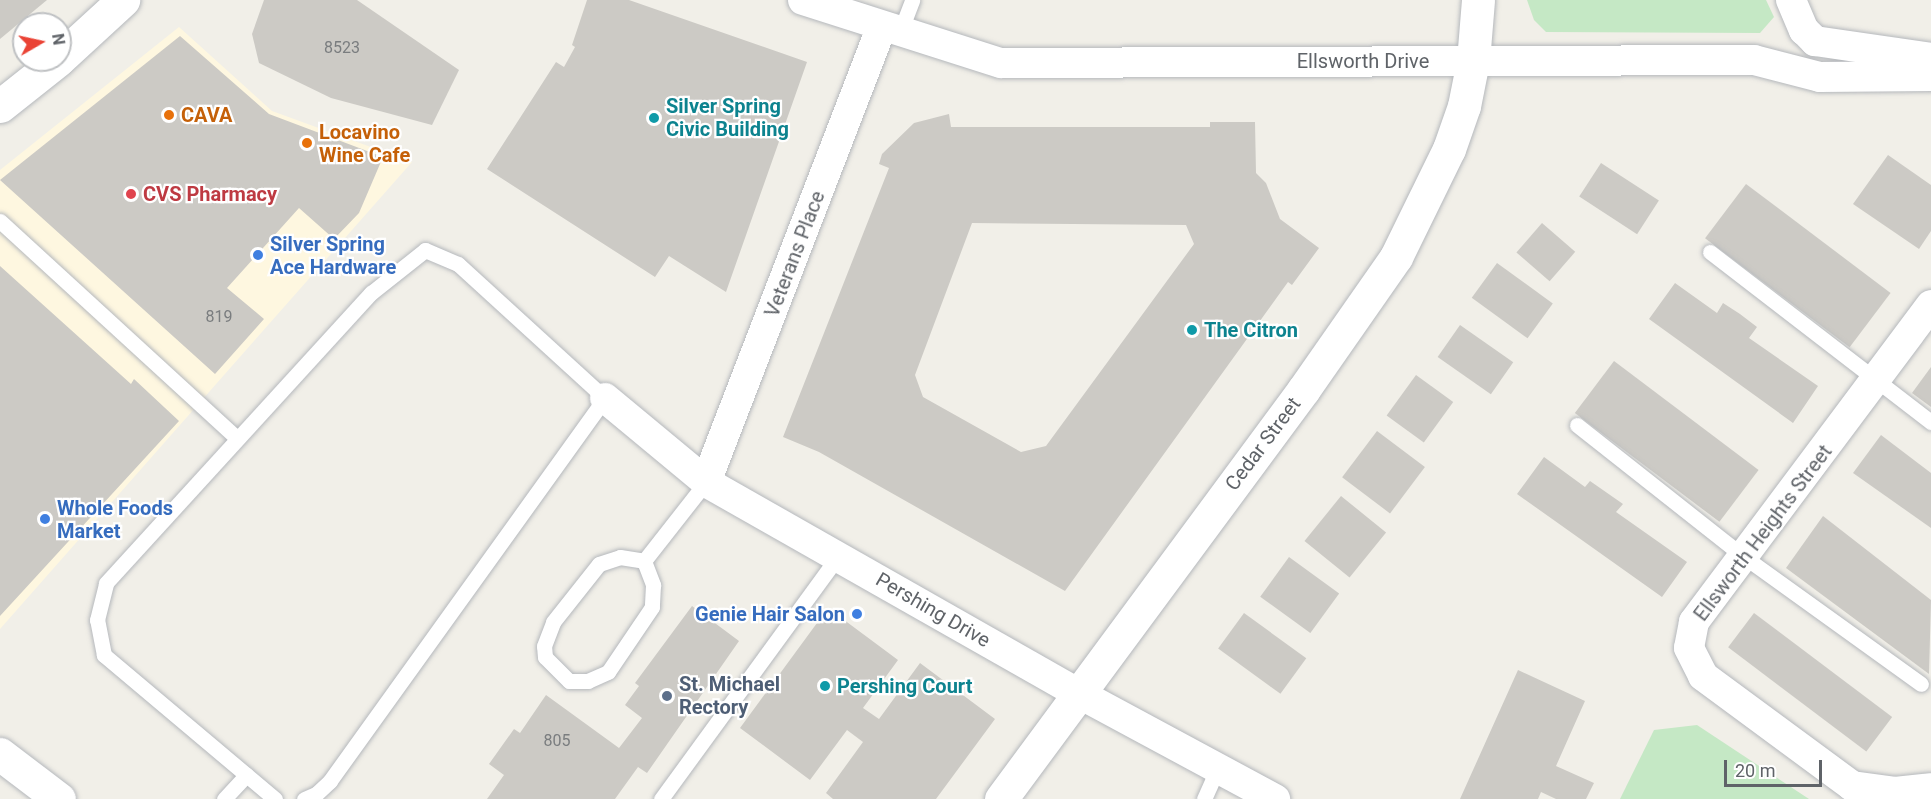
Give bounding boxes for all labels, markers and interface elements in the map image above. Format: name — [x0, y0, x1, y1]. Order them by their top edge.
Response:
north arrow — [12, 12, 72, 72]
text: N — [48, 32, 69, 46]
house number: 8523 — [324, 38, 360, 58]
street label: Ellsworth Drive — [1297, 49, 1429, 73]
place label: Silver Spring Civic Building — [666, 94, 789, 141]
place label: CAVA — [181, 103, 233, 127]
marker: CAVA — [162, 108, 176, 122]
marker: Silver Spring Civic Building — [647, 111, 661, 125]
place label: Locavino Wine Cafe — [319, 120, 410, 167]
marker: Locavino Wine Cafe — [300, 136, 314, 150]
place label: CVS Pharmacy — [143, 182, 277, 206]
marker: CVS Pharmacy — [124, 187, 138, 201]
street label: Veterans Place — [760, 188, 830, 320]
place label: Silver Spring Ace Hardware — [270, 232, 396, 279]
marker: Silver Spring Ace Hardware — [251, 248, 265, 262]
house number: 819 — [206, 307, 232, 327]
place label: The Citron — [1204, 318, 1298, 342]
marker: The Citron — [1185, 323, 1199, 337]
street label: Cedar Street — [1220, 393, 1306, 495]
street label: Ellsworth Heights Street — [1689, 440, 1837, 626]
place label: Whole Foods Market — [57, 496, 173, 543]
marker: Whole Foods Market — [38, 512, 52, 526]
street label: Pershing Drive — [871, 568, 995, 652]
place label: Genie Hair Salon — [695, 602, 845, 626]
marker: Genie Hair Salon — [850, 607, 864, 621]
place label: St. Michael Rectory — [679, 672, 780, 719]
place label: Pershing Court — [837, 674, 972, 698]
marker: Pershing Court — [818, 679, 832, 693]
marker: St. Michael Rectory — [660, 689, 674, 703]
house number: 805 — [544, 731, 570, 751]
scale bar — [1727, 748, 1824, 786]
text: 20 m — [1735, 760, 1775, 781]

